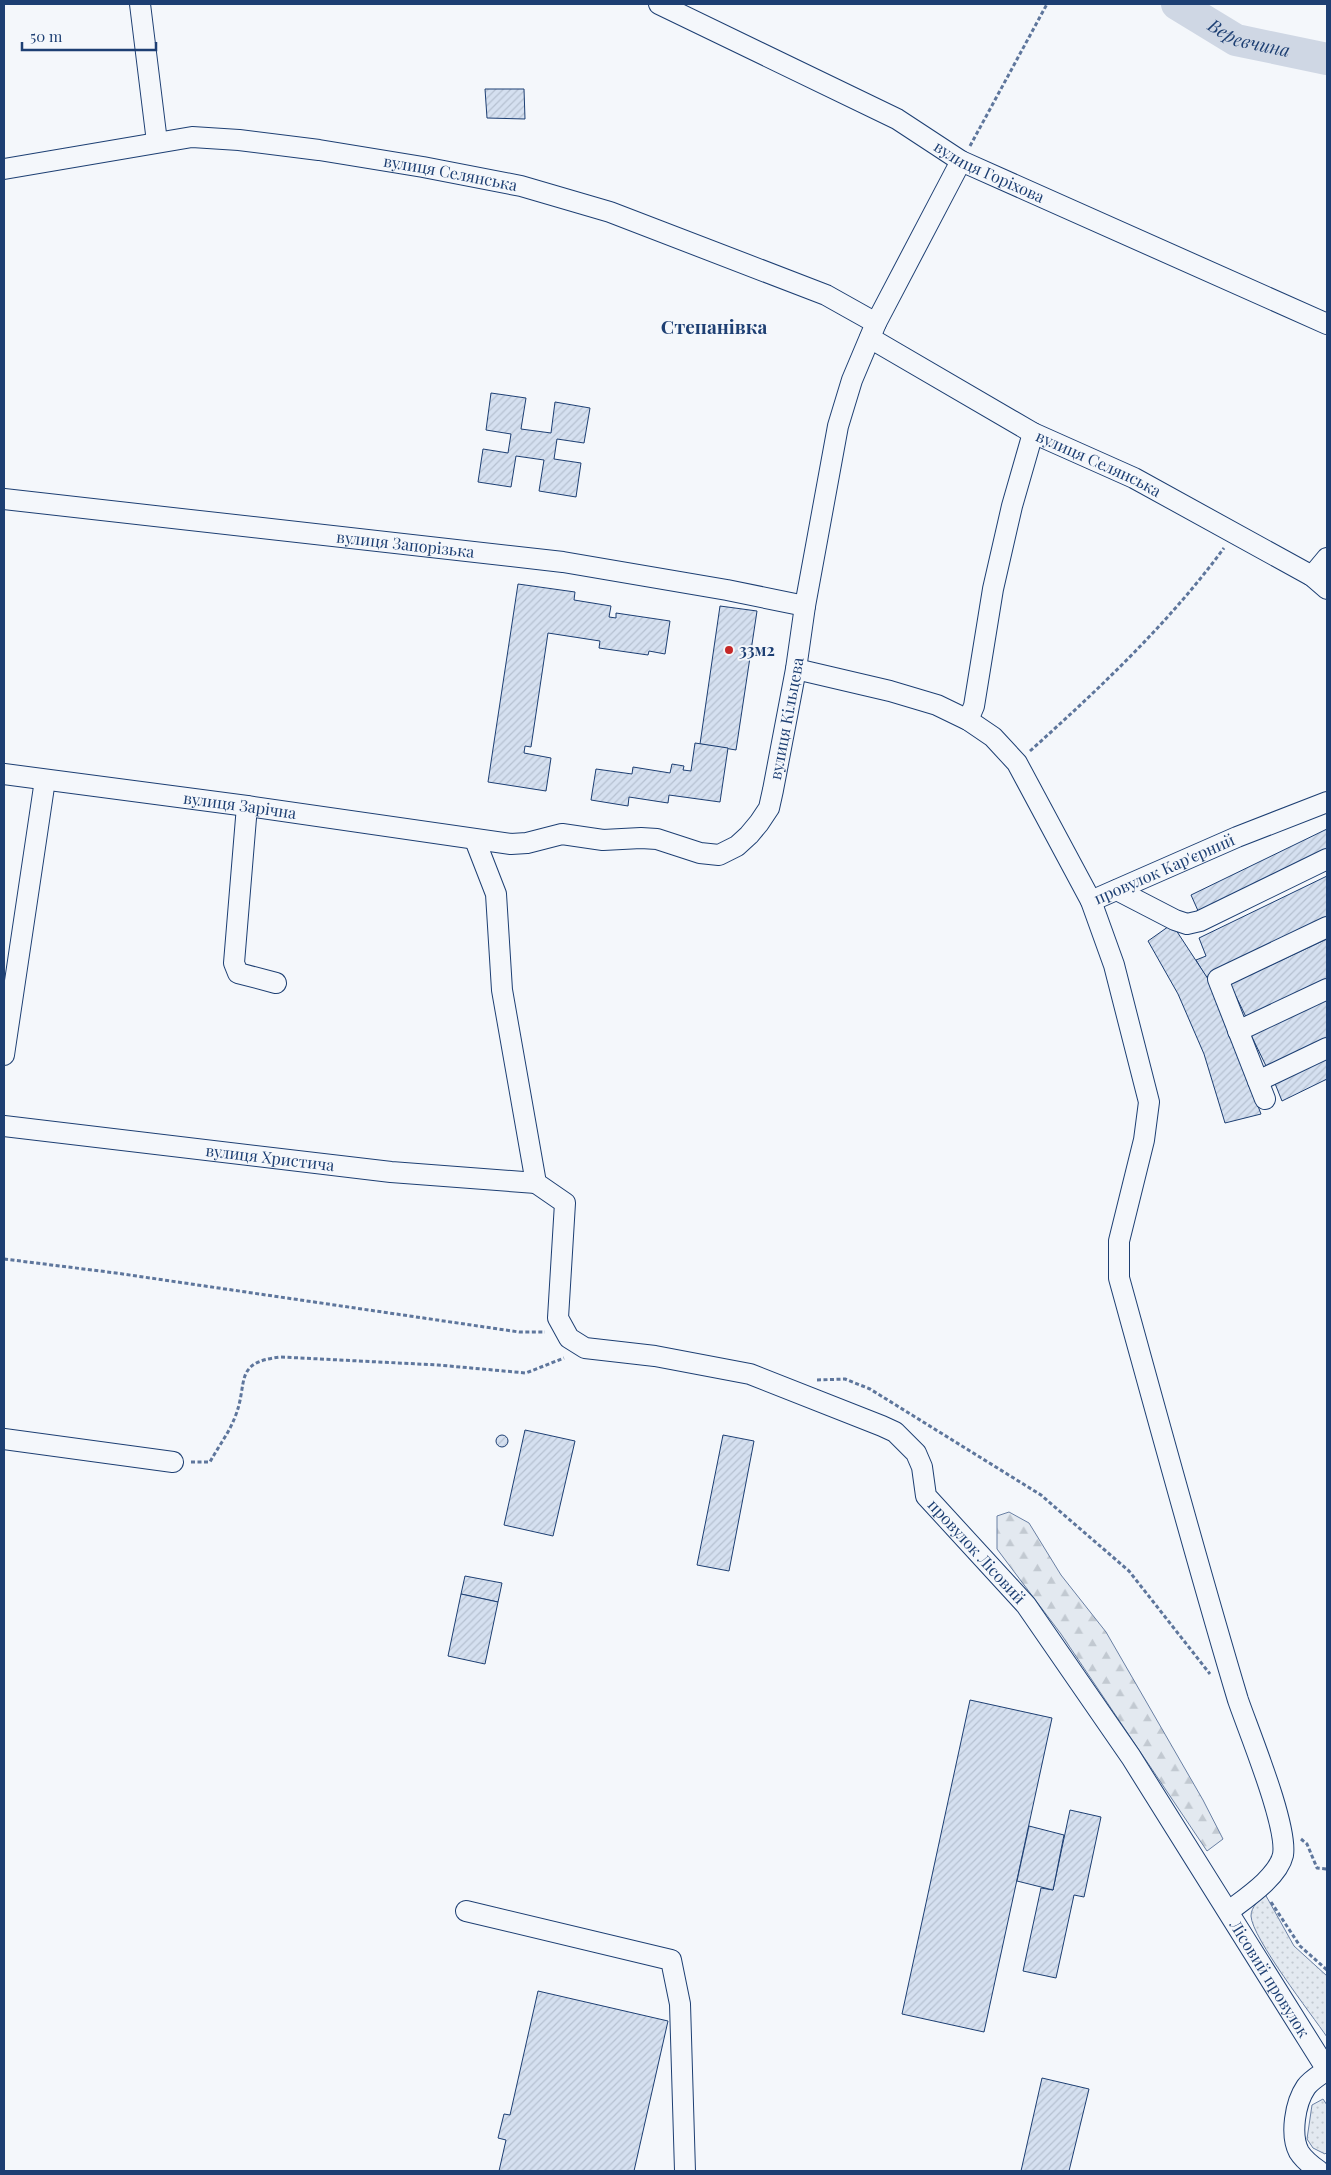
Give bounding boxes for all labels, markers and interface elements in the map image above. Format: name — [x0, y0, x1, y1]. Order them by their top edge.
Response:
water label: Веревчина — [1203, 12, 1292, 62]
scale bar — [22, 20, 156, 52]
text: 50 m — [30, 26, 63, 46]
street label: вулиця Горіхова — [930, 135, 1048, 207]
street label: вулиця Селянська — [382, 150, 519, 195]
district label: Степанівка — [661, 313, 767, 339]
street label: вулиця Селянська — [1033, 425, 1165, 501]
street label: вулиця Запорізька — [335, 526, 476, 562]
place label: 33м2 — [739, 639, 775, 660]
marker: 33м2 — [723, 644, 735, 656]
street label: вулиця Кільцева — [764, 656, 808, 781]
street label: вулиця Зарічна — [182, 787, 298, 823]
street label: провулок Кар'єрний — [1091, 828, 1238, 908]
street label: вулиця Христича — [205, 1139, 336, 1175]
street label: провулок Лісовий — [924, 1494, 1031, 1608]
street label: Лісовий провулок — [1225, 1915, 1315, 2041]

